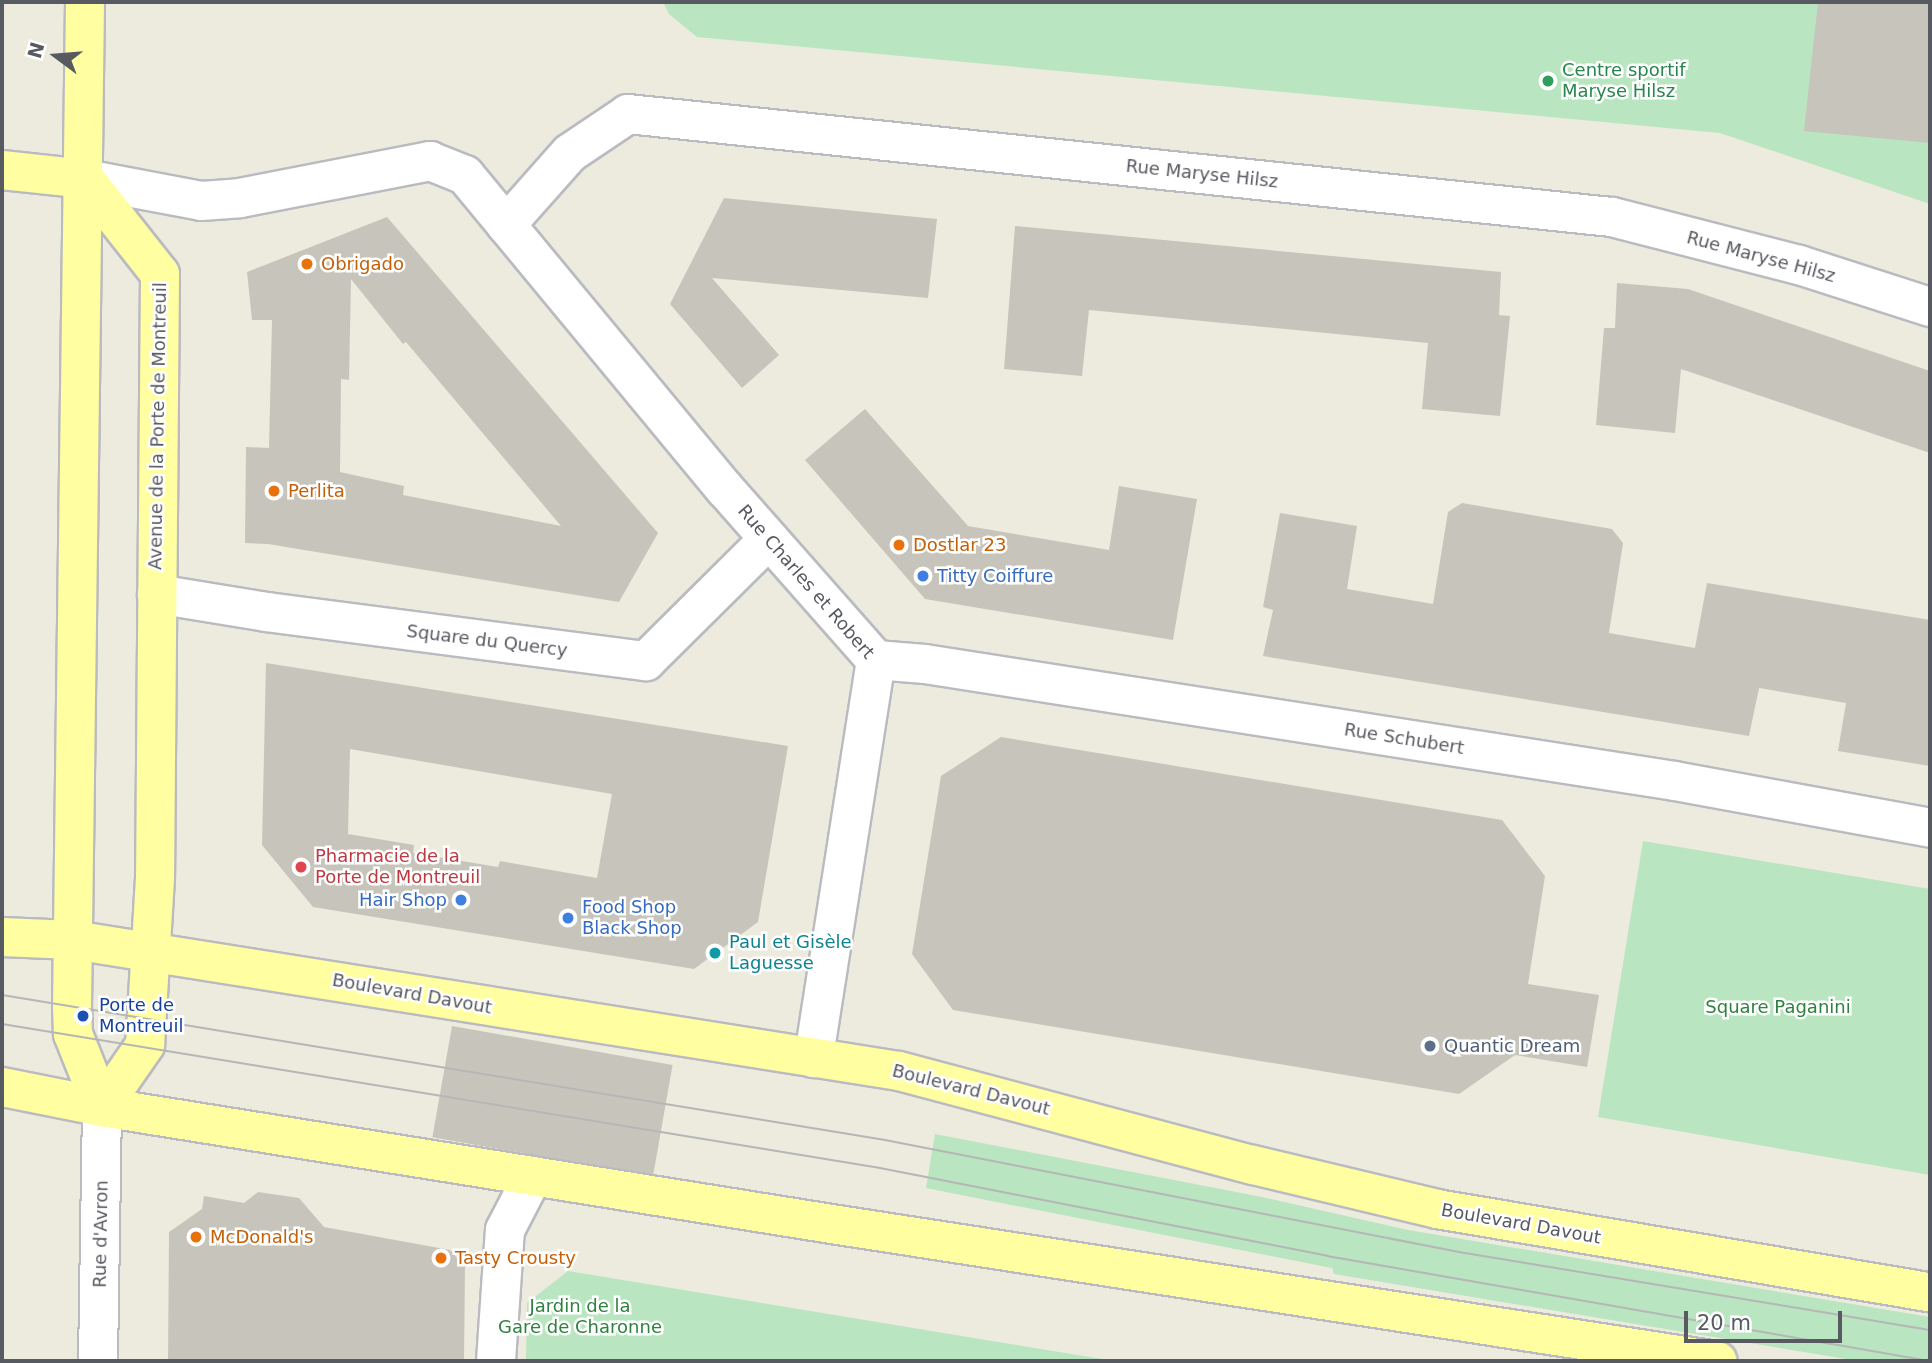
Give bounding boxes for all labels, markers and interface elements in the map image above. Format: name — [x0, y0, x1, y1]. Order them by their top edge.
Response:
north arrow — [21, 21, 91, 91]
text: N — [23, 40, 49, 61]
place label: Centre sportif Maryse Hilsz — [1562, 60, 1686, 102]
marker: Centre sportif Maryse Hilsz — [1540, 73, 1556, 89]
street label: Rue Maryse Hilsz — [1125, 155, 1279, 193]
street label: Rue Maryse Hilsz — [1684, 227, 1838, 287]
place label: Obrigado — [321, 253, 404, 275]
marker: Obrigado — [299, 256, 315, 272]
street label: Avenue de la Porte de Montreuil — [145, 282, 171, 570]
place label: Perlita — [288, 480, 345, 502]
marker: Perlita — [266, 483, 282, 499]
street label: Rue Charles et Robert — [733, 501, 879, 663]
place label: Dostlar 23 — [913, 534, 1006, 556]
marker: Dostlar 23 — [891, 537, 907, 553]
place label: Titty Coiffure — [937, 565, 1053, 587]
marker: Titty Coiffure — [915, 568, 931, 584]
street label: Square du Quercy — [405, 620, 569, 662]
street label: Rue Schubert — [1343, 719, 1465, 759]
place label: Pharmacie de la Porte de Montreuil — [315, 846, 480, 888]
marker: Pharmacie de la Porte de Montreuil — [293, 859, 309, 875]
place label: Hair Shop — [359, 889, 447, 911]
marker: Hair Shop — [453, 892, 469, 908]
place label: Food Shop Black Shop — [582, 897, 682, 940]
marker: Food Shop Black Shop — [560, 910, 576, 926]
place label: Paul et Gisèle Laguesse — [729, 932, 852, 974]
marker: Paul et Gisèle Laguesse — [707, 945, 723, 961]
street label: Boulevard Davout — [330, 969, 494, 1019]
place label: Porte de Montreuil — [99, 995, 183, 1038]
park label: Square Paganini — [1705, 996, 1851, 1018]
marker: Porte de Montreuil — [73, 1006, 93, 1026]
place label: Quantic Dream — [1444, 1035, 1580, 1057]
marker: Quantic Dream — [1422, 1038, 1438, 1054]
street label: Boulevard Davout — [890, 1060, 1052, 1120]
street label: Rue d'Avron — [89, 1180, 113, 1288]
street label: Boulevard Davout — [1439, 1199, 1603, 1249]
place label: McDonald's — [210, 1226, 313, 1248]
marker: McDonald's — [188, 1229, 204, 1245]
place label: Tasty Crousty — [455, 1247, 576, 1269]
marker: Tasty Crousty — [433, 1250, 449, 1266]
park label: Jardin de la Gare de Charonne — [498, 1296, 662, 1338]
scale bar — [1687, 1296, 1844, 1340]
text: 20 m — [1697, 1311, 1751, 1335]

